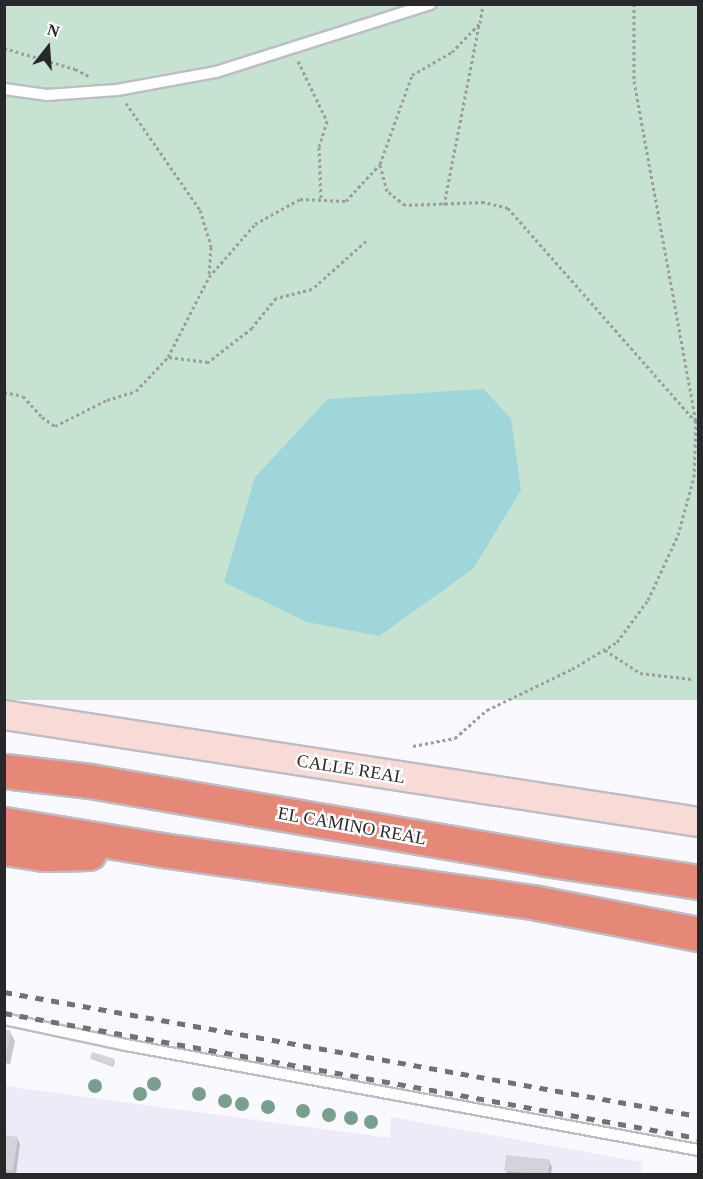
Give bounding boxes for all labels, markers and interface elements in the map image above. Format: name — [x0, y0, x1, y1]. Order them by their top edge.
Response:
north arrow — [18, 18, 78, 78]
text: N — [45, 20, 61, 40]
street label: CALLE REAL — [295, 750, 407, 788]
street label: EL CAMINO REAL — [276, 802, 428, 850]

